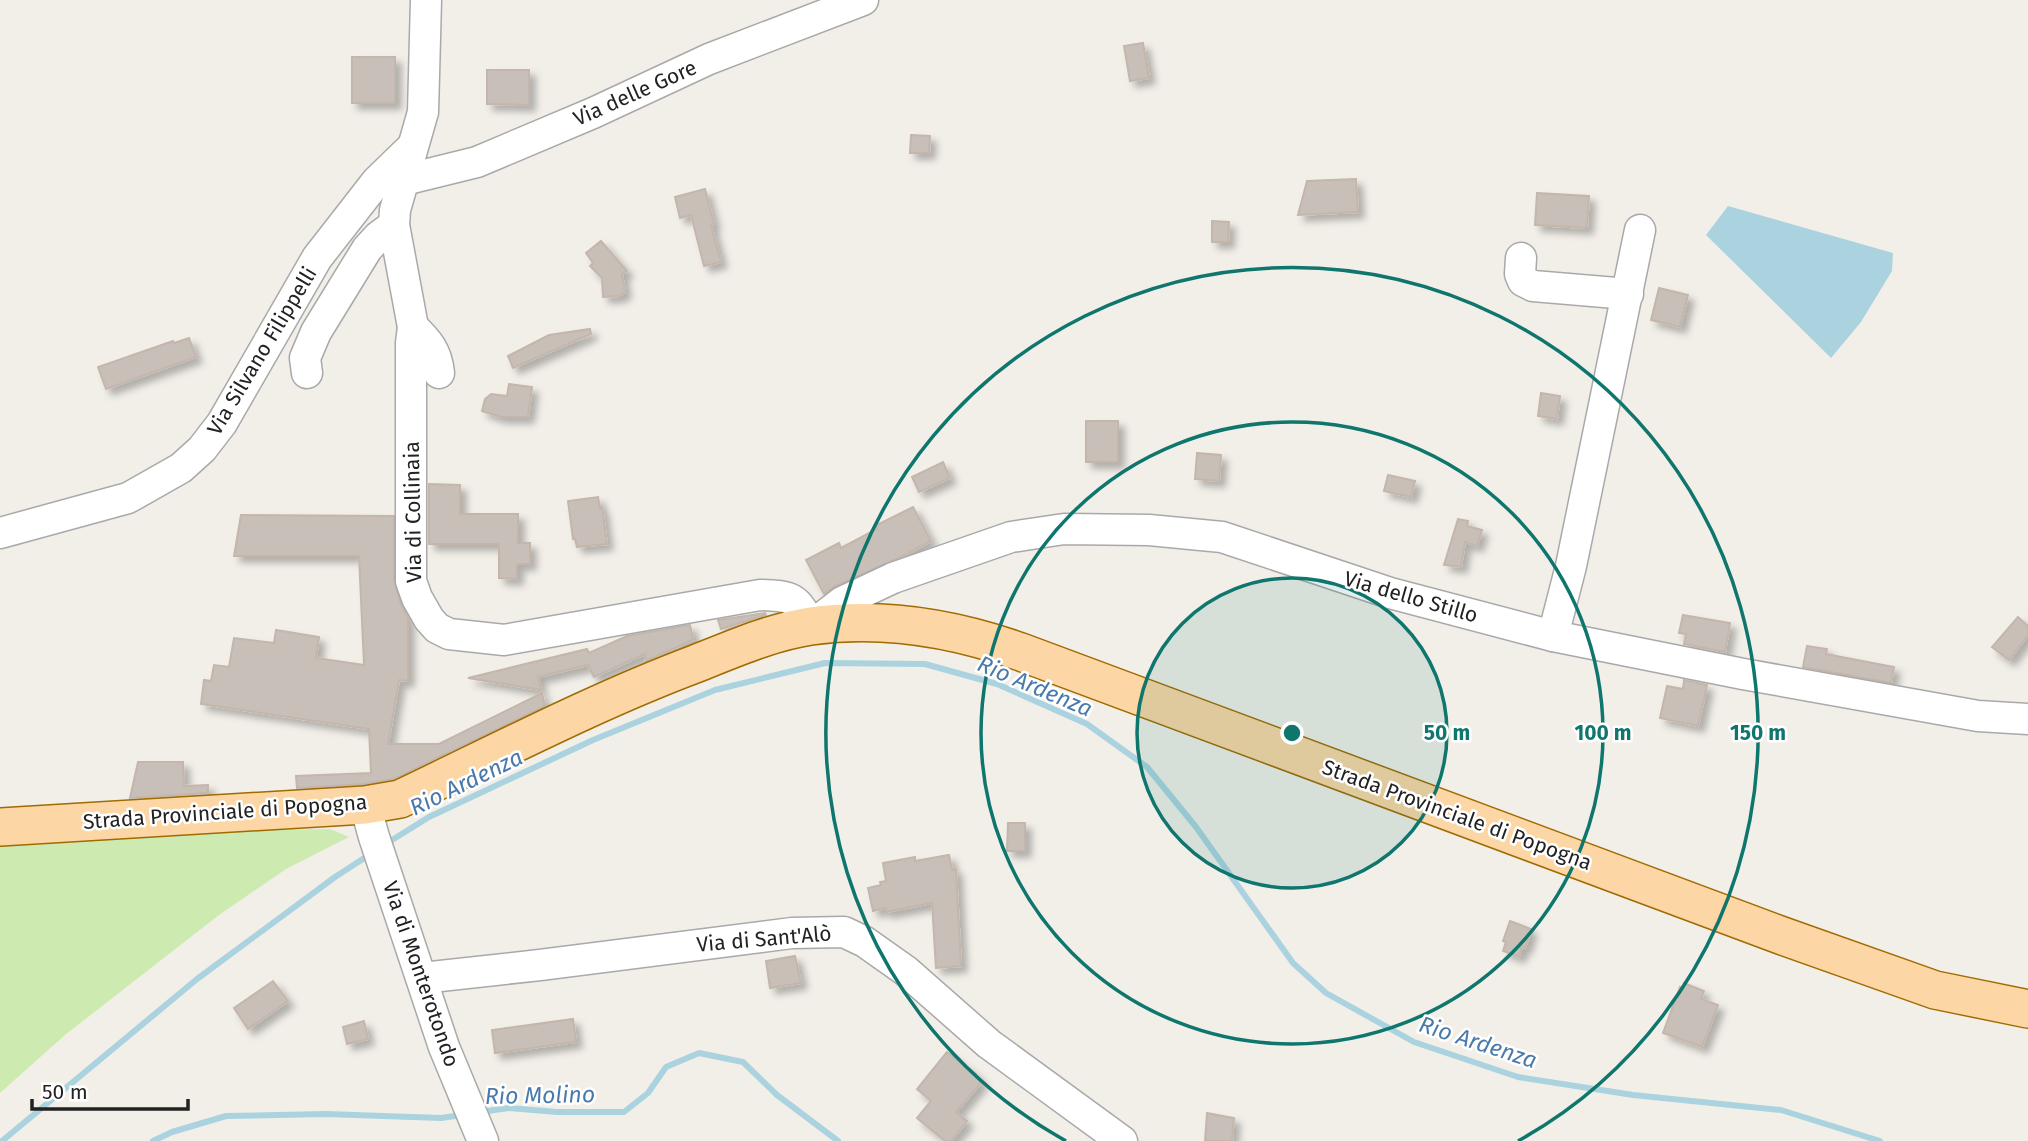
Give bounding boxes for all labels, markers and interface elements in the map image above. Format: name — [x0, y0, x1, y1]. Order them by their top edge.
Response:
street label: Via delle Gore — [569, 54, 701, 132]
street label: Via Silvano Filippelli — [202, 262, 322, 440]
street label: Via di Collinaia — [399, 441, 427, 583]
street label: Via dello Stillo — [1341, 565, 1481, 629]
water label: Rio Ardenza — [973, 649, 1097, 723]
text: 50 m — [1424, 720, 1470, 746]
text: 100 m — [1574, 720, 1632, 746]
text: 150 m — [1730, 720, 1786, 746]
centre of rings — [1280, 721, 1304, 745]
water label: Rio Ardenza — [405, 743, 527, 821]
street label: Strada Provinciale di Popogna — [1319, 754, 1595, 876]
street label: Strada Provinciale di Popogna — [82, 789, 368, 835]
street label: Via di Monterotondo — [377, 878, 465, 1070]
street label: Via di Sant'Alò — [695, 920, 833, 958]
water label: Rio Ardenza — [1416, 1010, 1540, 1074]
scale bar — [32, 1068, 187, 1112]
text: 50 m — [42, 1079, 88, 1105]
water label: Rio Molino — [485, 1080, 595, 1110]

